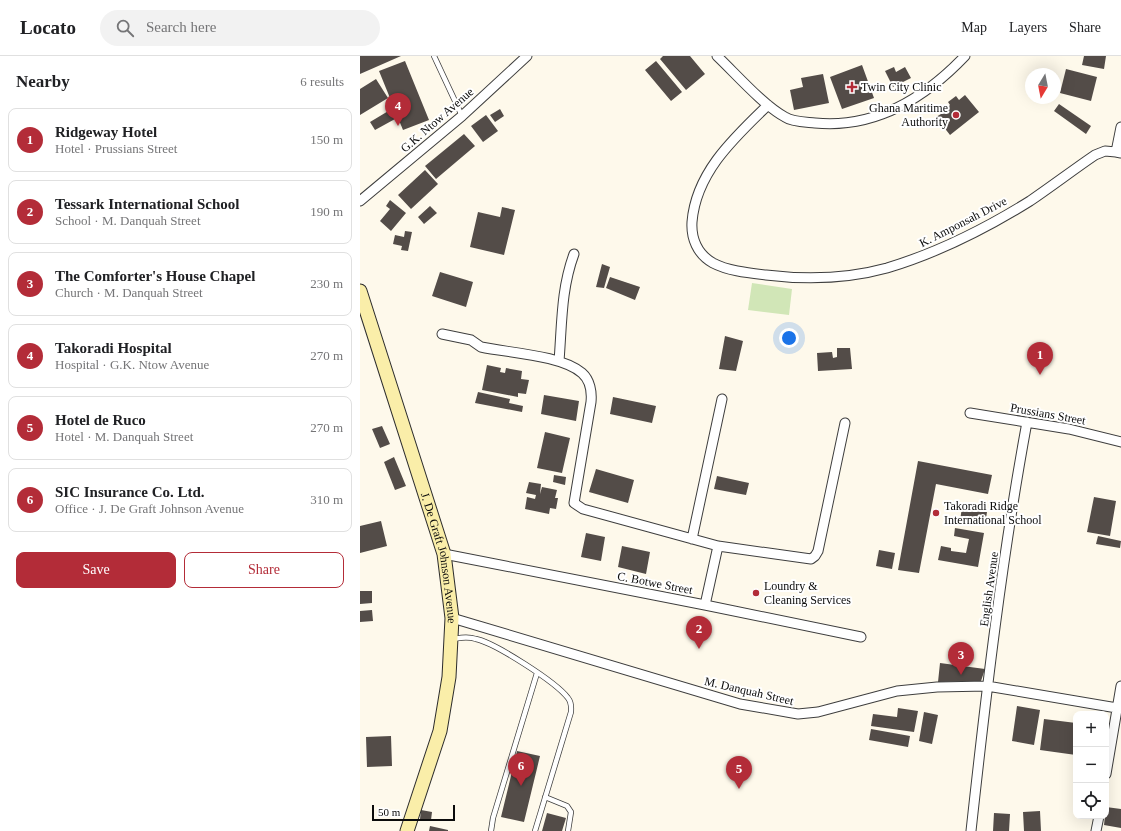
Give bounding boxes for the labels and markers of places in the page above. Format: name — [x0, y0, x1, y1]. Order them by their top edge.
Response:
place label: Twin City Clinic — [861, 80, 942, 94]
marker: Twin City Clinic — [846, 81, 858, 93]
pin: 4 — [385, 93, 411, 126]
place label: Ghana Maritime Authority — [869, 101, 948, 129]
marker: Ghana Maritime Authority — [951, 110, 961, 120]
pin: 1 — [1027, 342, 1053, 375]
place label: Takoradi Ridge International School — [944, 499, 1042, 527]
marker: Takoradi Ridge International School — [931, 508, 941, 518]
place label: Loundry & Cleaning Services — [764, 579, 851, 607]
marker: Loundry & Cleaning Services — [751, 588, 761, 598]
pin: 2 — [686, 616, 712, 649]
pin: 3 — [948, 642, 974, 675]
pin: 6 — [508, 753, 534, 786]
pin: 5 — [726, 756, 752, 789]

